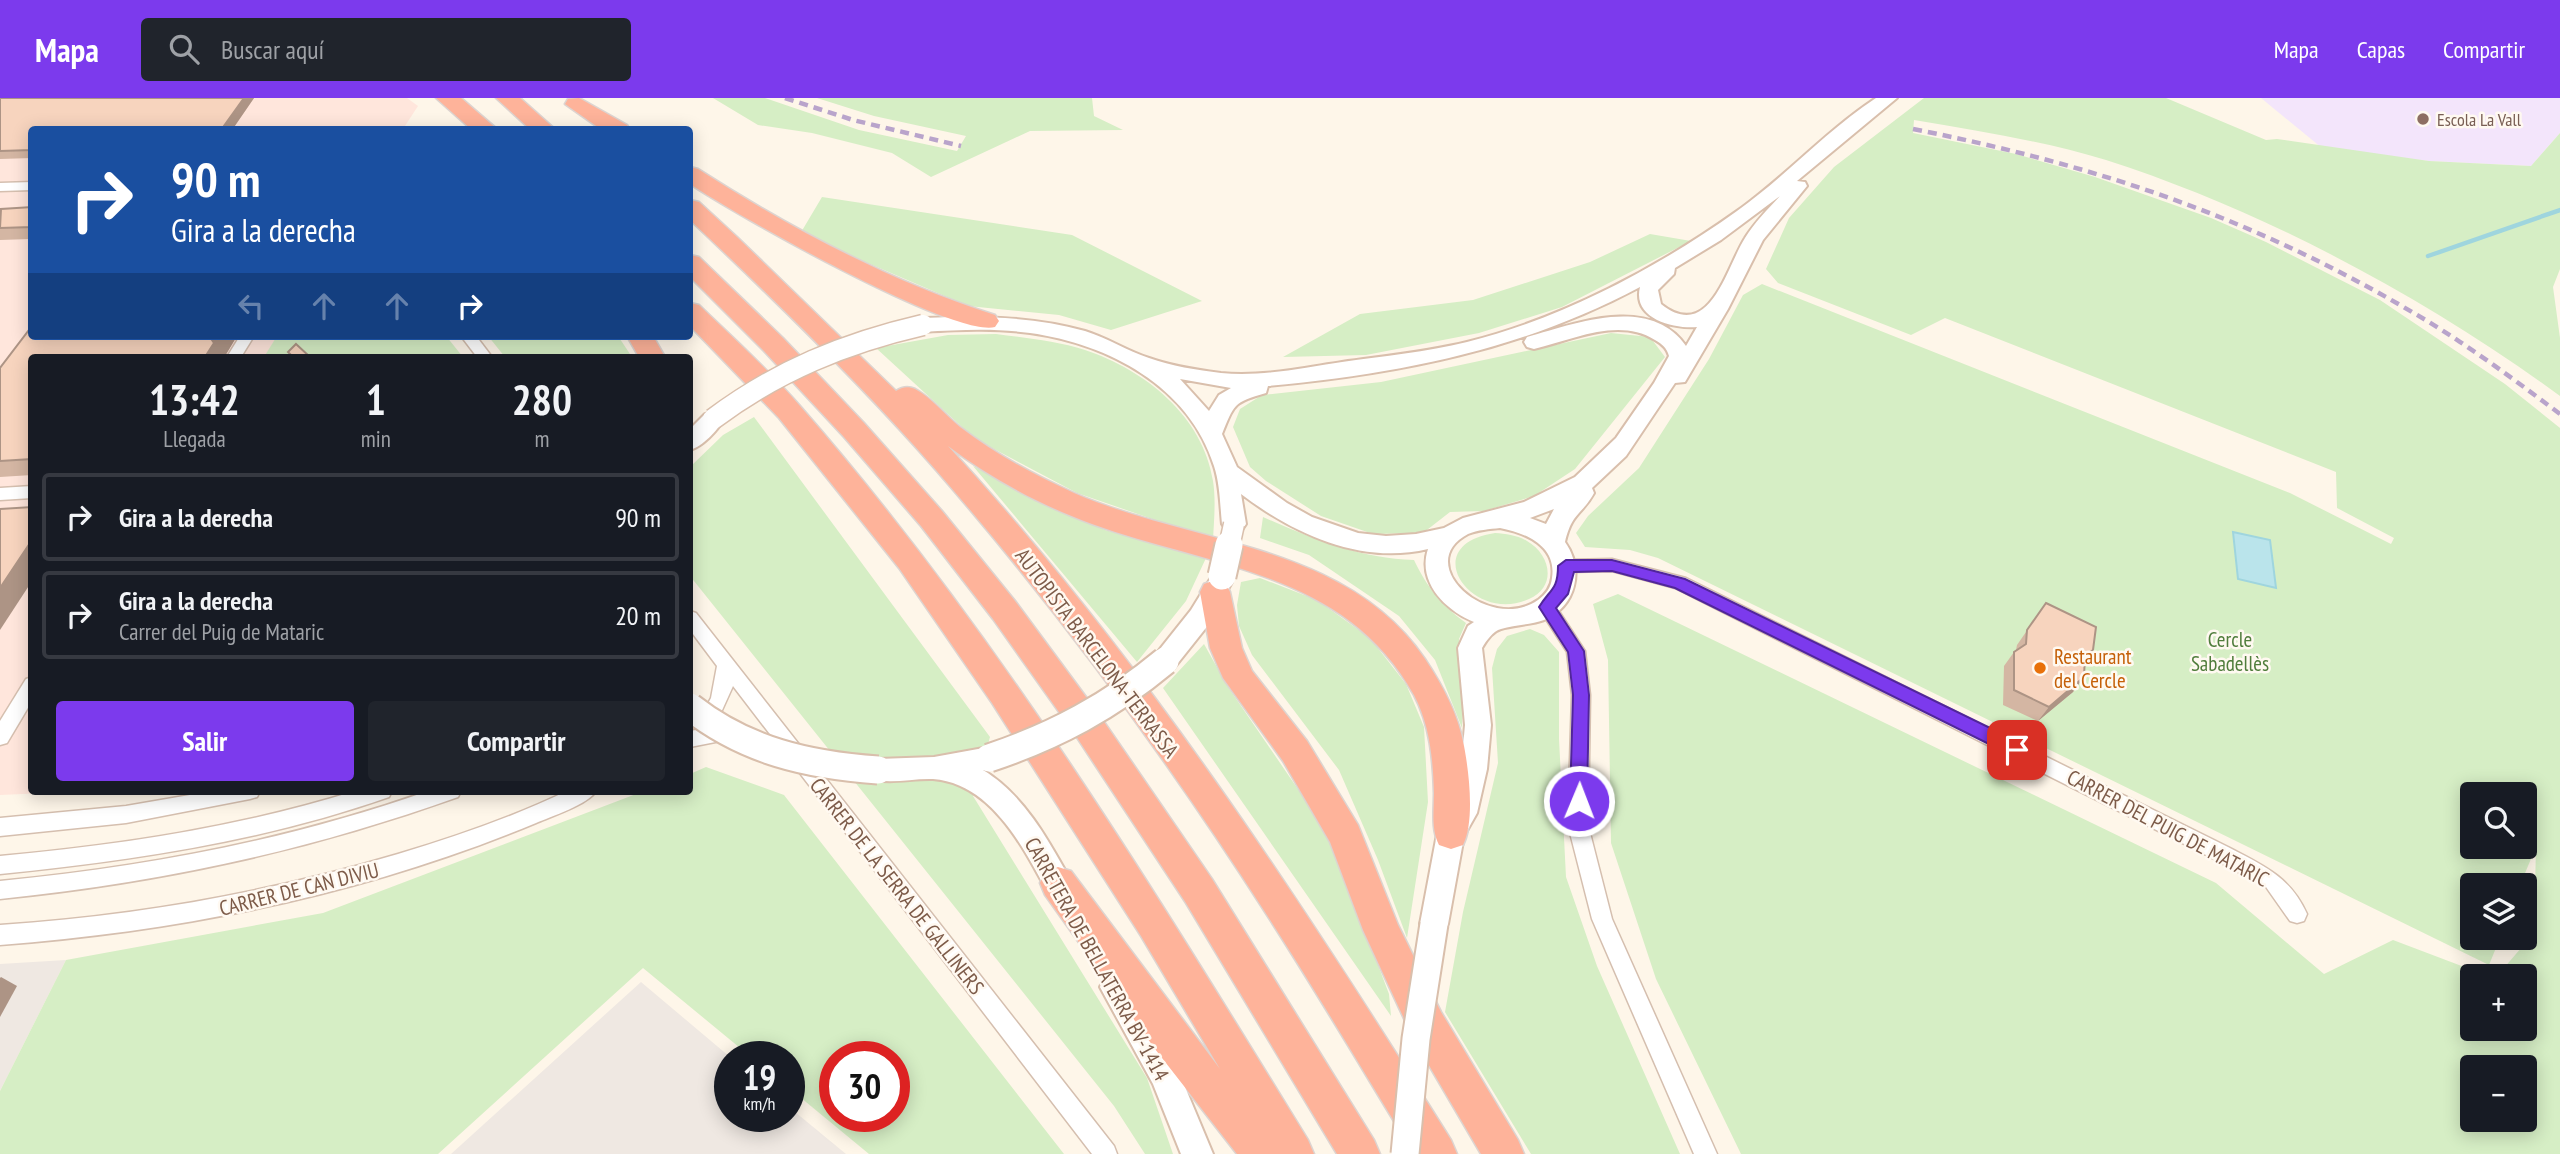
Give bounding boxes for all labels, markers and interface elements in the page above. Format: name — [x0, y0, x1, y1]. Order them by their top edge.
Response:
search box — [141, 18, 631, 81]
text: Mapa — [35, 28, 99, 71]
icon: search — [165, 30, 203, 68]
text: Buscar aquí — [221, 33, 324, 66]
text: Mapa — [2274, 34, 2319, 65]
text: Capas — [2357, 34, 2405, 65]
text: Compartir — [2443, 34, 2525, 65]
place label: Escola La Vall — [2437, 108, 2522, 131]
marker: Escola La Vall — [2415, 111, 2431, 127]
text: 90 m — [171, 147, 260, 211]
icon: right — [56, 154, 147, 245]
text: Gira a la derecha — [171, 209, 356, 251]
icon: left — [232, 287, 270, 325]
icon: ahead — [305, 287, 343, 325]
icon: ahead — [378, 287, 416, 325]
icon: right — [451, 287, 489, 325]
text: 13:42 — [149, 372, 240, 427]
text: 1 — [366, 372, 386, 427]
text: 280 — [512, 372, 572, 427]
text: Llegada — [163, 424, 226, 453]
text: min — [361, 424, 391, 453]
text: m — [534, 424, 549, 453]
icon: right — [60, 498, 98, 536]
text: Gira a la derecha — [119, 501, 273, 534]
text: 90 m — [615, 501, 661, 534]
street label: AUTOPISTA BARCELONA-TERRASSA — [1009, 543, 1185, 763]
text: Gira a la derecha — [119, 584, 273, 617]
icon: right — [60, 596, 98, 634]
text: 20 m — [615, 599, 661, 632]
text: Carrer del Puig de Mataric — [119, 617, 324, 646]
park label: Cercle Sabadellès — [2191, 626, 2269, 677]
place label: Restaurant del Cercle — [2054, 643, 2132, 694]
marker: Restaurant del Cercle — [2032, 660, 2048, 676]
button: Salir — [56, 701, 354, 781]
button: Compartir — [368, 701, 665, 781]
pin — [1987, 720, 2047, 780]
icon: arrive — [1998, 731, 2036, 769]
street label: CARRER DEL PUIG DE MATARIC — [2062, 763, 2274, 893]
position arrow — [1542, 764, 1616, 838]
street label: CARRER DE LA SERRA DE GALLINERS — [804, 772, 990, 1000]
map controls — [2460, 782, 2537, 1132]
button: search — [2460, 782, 2537, 859]
street label: CARRETERA DE BELLATERRA BV-1414 — [1019, 833, 1175, 1086]
street label: CARRER DE CAN DIVIU — [216, 856, 382, 922]
button: layers — [2460, 873, 2537, 950]
button: + — [2460, 964, 2537, 1041]
speed limit sign: 30 — [819, 1041, 910, 1132]
text: 19 — [743, 1054, 776, 1100]
button: − — [2460, 1055, 2537, 1132]
text: km/h — [744, 1092, 775, 1115]

